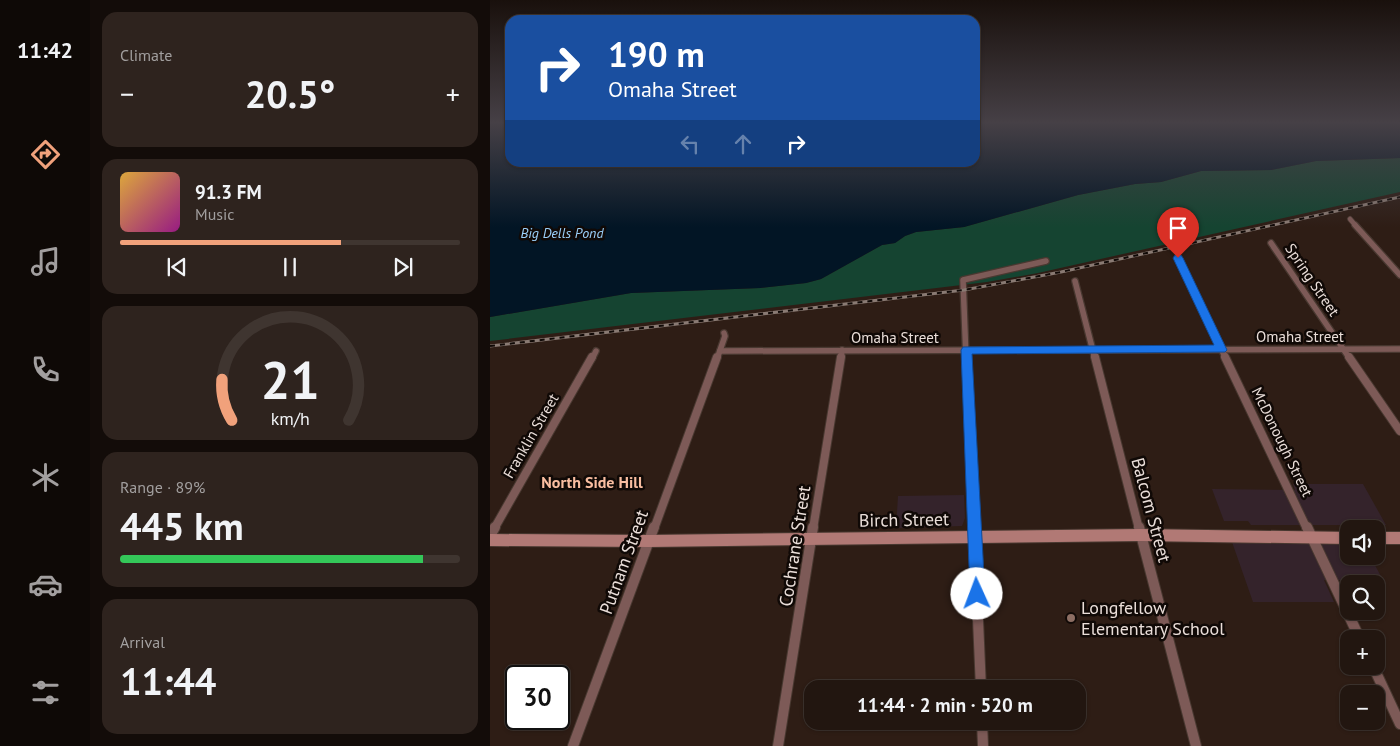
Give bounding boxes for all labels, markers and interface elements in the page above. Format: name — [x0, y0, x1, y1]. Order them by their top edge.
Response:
text: 190 m — [608, 31, 705, 77]
icon: right — [525, 35, 590, 100]
text: 11:42 — [17, 36, 73, 64]
text: Climate — [120, 45, 172, 65]
text: 20.5° — [245, 69, 335, 118]
text: − — [120, 75, 134, 112]
text: + — [446, 75, 460, 112]
text: Omaha Street — [608, 75, 737, 103]
icon: left — [676, 130, 704, 158]
icon: ahead — [729, 130, 757, 158]
icon: right — [782, 130, 810, 158]
icon: directions — [28, 137, 63, 172]
text: 91.3 FM — [195, 180, 262, 204]
text: Music — [195, 204, 235, 224]
pin — [1157, 207, 1199, 258]
icon: arrive — [1164, 214, 1192, 242]
water label: Big Dells Pond — [520, 224, 604, 242]
street label: Spring Street — [1281, 240, 1344, 320]
icon: music — [28, 244, 63, 279]
icon: previous — [163, 253, 191, 281]
icon: pause — [276, 253, 304, 281]
icon: next — [389, 253, 417, 281]
street label: Omaha Street — [1256, 327, 1344, 346]
street label: Omaha Street — [851, 328, 939, 347]
text: 21 — [261, 346, 319, 413]
icon: phone — [28, 352, 63, 387]
street label: McDonough Street — [1248, 384, 1317, 500]
street label: Franklin Street — [499, 390, 562, 481]
text: km/h — [270, 407, 310, 430]
street label: Balcom Street — [1126, 455, 1176, 565]
icon: climate — [28, 460, 63, 495]
district label: North Side Hill — [541, 472, 643, 492]
text: Range · 89% — [120, 477, 205, 497]
street label: Cochrane Street — [774, 484, 815, 608]
text: 445 km — [120, 501, 244, 550]
street label: Putnam Street — [594, 506, 653, 617]
street label: Birch Street — [859, 507, 949, 532]
map controls — [1340, 520, 1385, 730]
button: sound — [1340, 520, 1385, 565]
icon: car — [28, 567, 63, 602]
position arrow — [950, 567, 1002, 619]
button: search — [1340, 575, 1385, 620]
place label: Longfellow Elementary School — [1081, 596, 1225, 640]
marker: Longfellow Elementary School — [1065, 612, 1077, 624]
button: + — [1340, 630, 1385, 675]
text: Arrival — [120, 632, 165, 652]
text: 11:44 — [120, 656, 216, 705]
speed limit sign: 30 — [505, 665, 570, 730]
icon: filters — [28, 675, 63, 710]
button: − — [1340, 685, 1385, 730]
text: 11:44 · 2 min · 520 m — [857, 693, 1033, 717]

